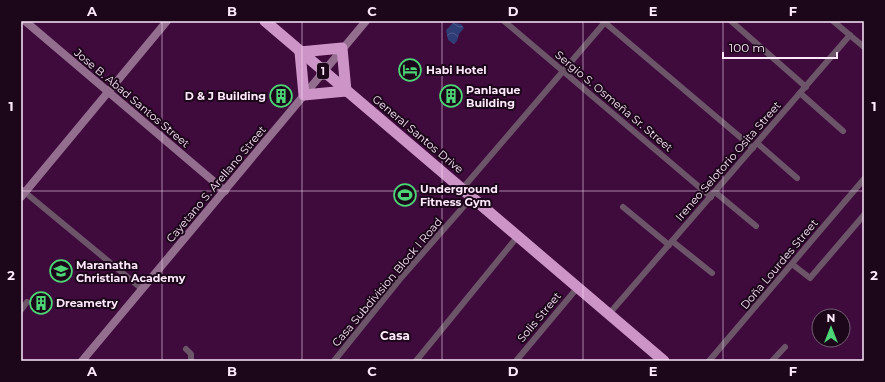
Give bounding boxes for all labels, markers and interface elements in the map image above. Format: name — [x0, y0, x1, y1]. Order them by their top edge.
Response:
text: A — [86, 3, 98, 19]
text: B — [227, 3, 237, 19]
text: C — [367, 3, 377, 19]
text: D — [508, 3, 519, 19]
text: E — [649, 3, 658, 19]
text: F — [789, 3, 797, 19]
scale bar — [723, 34, 837, 60]
text: 100 m — [729, 40, 765, 55]
street label: Jose B. Abad Santos Street — [71, 45, 193, 151]
street label: Sergio S. Osmeña Sr. Street — [552, 48, 676, 155]
hotel icon: Habi Hotel — [397, 57, 423, 83]
road number: 1 — [317, 63, 329, 79]
place label: Habi Hotel — [426, 63, 487, 77]
building icon: D & J Building — [268, 83, 294, 109]
building icon: Panlaque Building — [438, 83, 464, 109]
place label: Panlaque Building — [466, 83, 521, 110]
place label: D & J Building — [185, 89, 266, 103]
street label: General Santos Drive — [370, 92, 467, 176]
text: 1 — [8, 98, 14, 114]
street label: Ireneo Selotorio Osita Street — [672, 98, 784, 224]
text: 1 — [871, 98, 877, 114]
street label: Cayetano S. Arellano Street — [163, 122, 269, 245]
sports icon: Underground Fitness Gym — [392, 182, 418, 208]
place label: Underground Fitness Gym — [420, 182, 498, 209]
street label: Casa Subdivision Block I Road — [329, 215, 445, 349]
street label: Doña Lourdes Street — [737, 216, 821, 312]
school or university icon: Maranatha Christian Academy — [48, 258, 74, 284]
place label: Maranatha Christian Academy — [76, 258, 186, 285]
text: 2 — [7, 267, 15, 283]
text: 2 — [870, 267, 878, 283]
street label: Solis Street — [514, 289, 564, 345]
building icon: Dreametry — [28, 290, 54, 316]
place label: Dreametry — [56, 296, 118, 310]
north arrow — [811, 308, 851, 348]
text: N — [827, 311, 835, 325]
district label: Casa — [380, 328, 410, 342]
text: A — [86, 363, 98, 379]
text: B — [227, 363, 237, 379]
text: C — [367, 363, 377, 379]
text: D — [508, 363, 519, 379]
text: E — [649, 363, 658, 379]
text: F — [789, 363, 797, 379]

